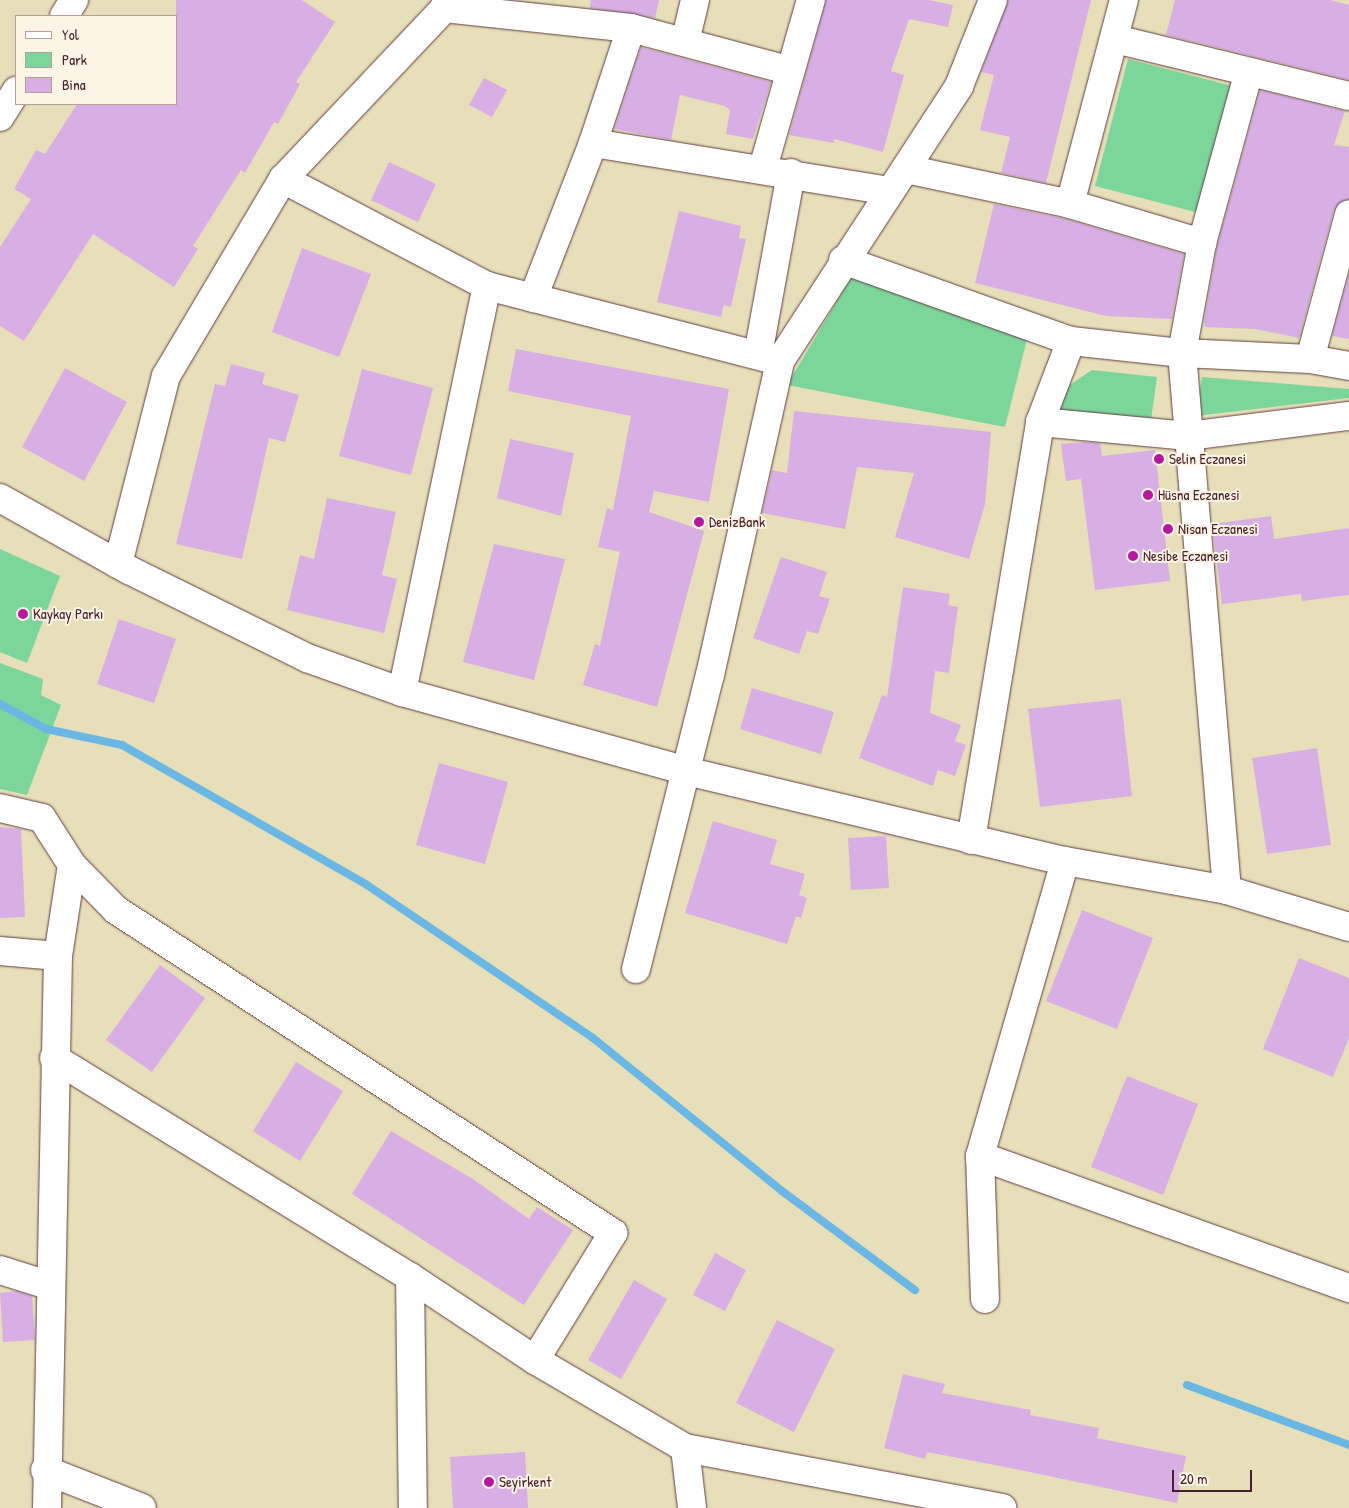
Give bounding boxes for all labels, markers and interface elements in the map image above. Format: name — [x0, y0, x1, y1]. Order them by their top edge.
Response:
legend — [15, 15, 178, 105]
text: Yol — [62, 24, 79, 45]
text: Park — [62, 49, 87, 70]
text: Bina — [62, 74, 86, 95]
place label: Selin Eczanesi — [1169, 450, 1246, 468]
marker: Selin Eczanesi — [1153, 453, 1165, 465]
place label: Hüsna Eczanesi — [1158, 486, 1240, 504]
marker: Hüsna Eczanesi — [1142, 489, 1154, 501]
place label: DenizBank — [709, 513, 765, 531]
marker: DenizBank — [693, 516, 705, 528]
place label: Nisan Eczanesi — [1178, 520, 1258, 538]
marker: Nisan Eczanesi — [1162, 523, 1174, 535]
place label: Nesibe Eczanesi — [1143, 547, 1228, 565]
marker: Nesibe Eczanesi — [1127, 550, 1139, 562]
place label: Kaykay Parkı — [33, 605, 103, 623]
marker: Kaykay Parkı — [17, 608, 29, 620]
scale bar — [1174, 1460, 1254, 1492]
text: 20 m — [1180, 1468, 1207, 1489]
place label: Seyirkent — [499, 1473, 551, 1491]
marker: Seyirkent — [483, 1476, 495, 1488]

